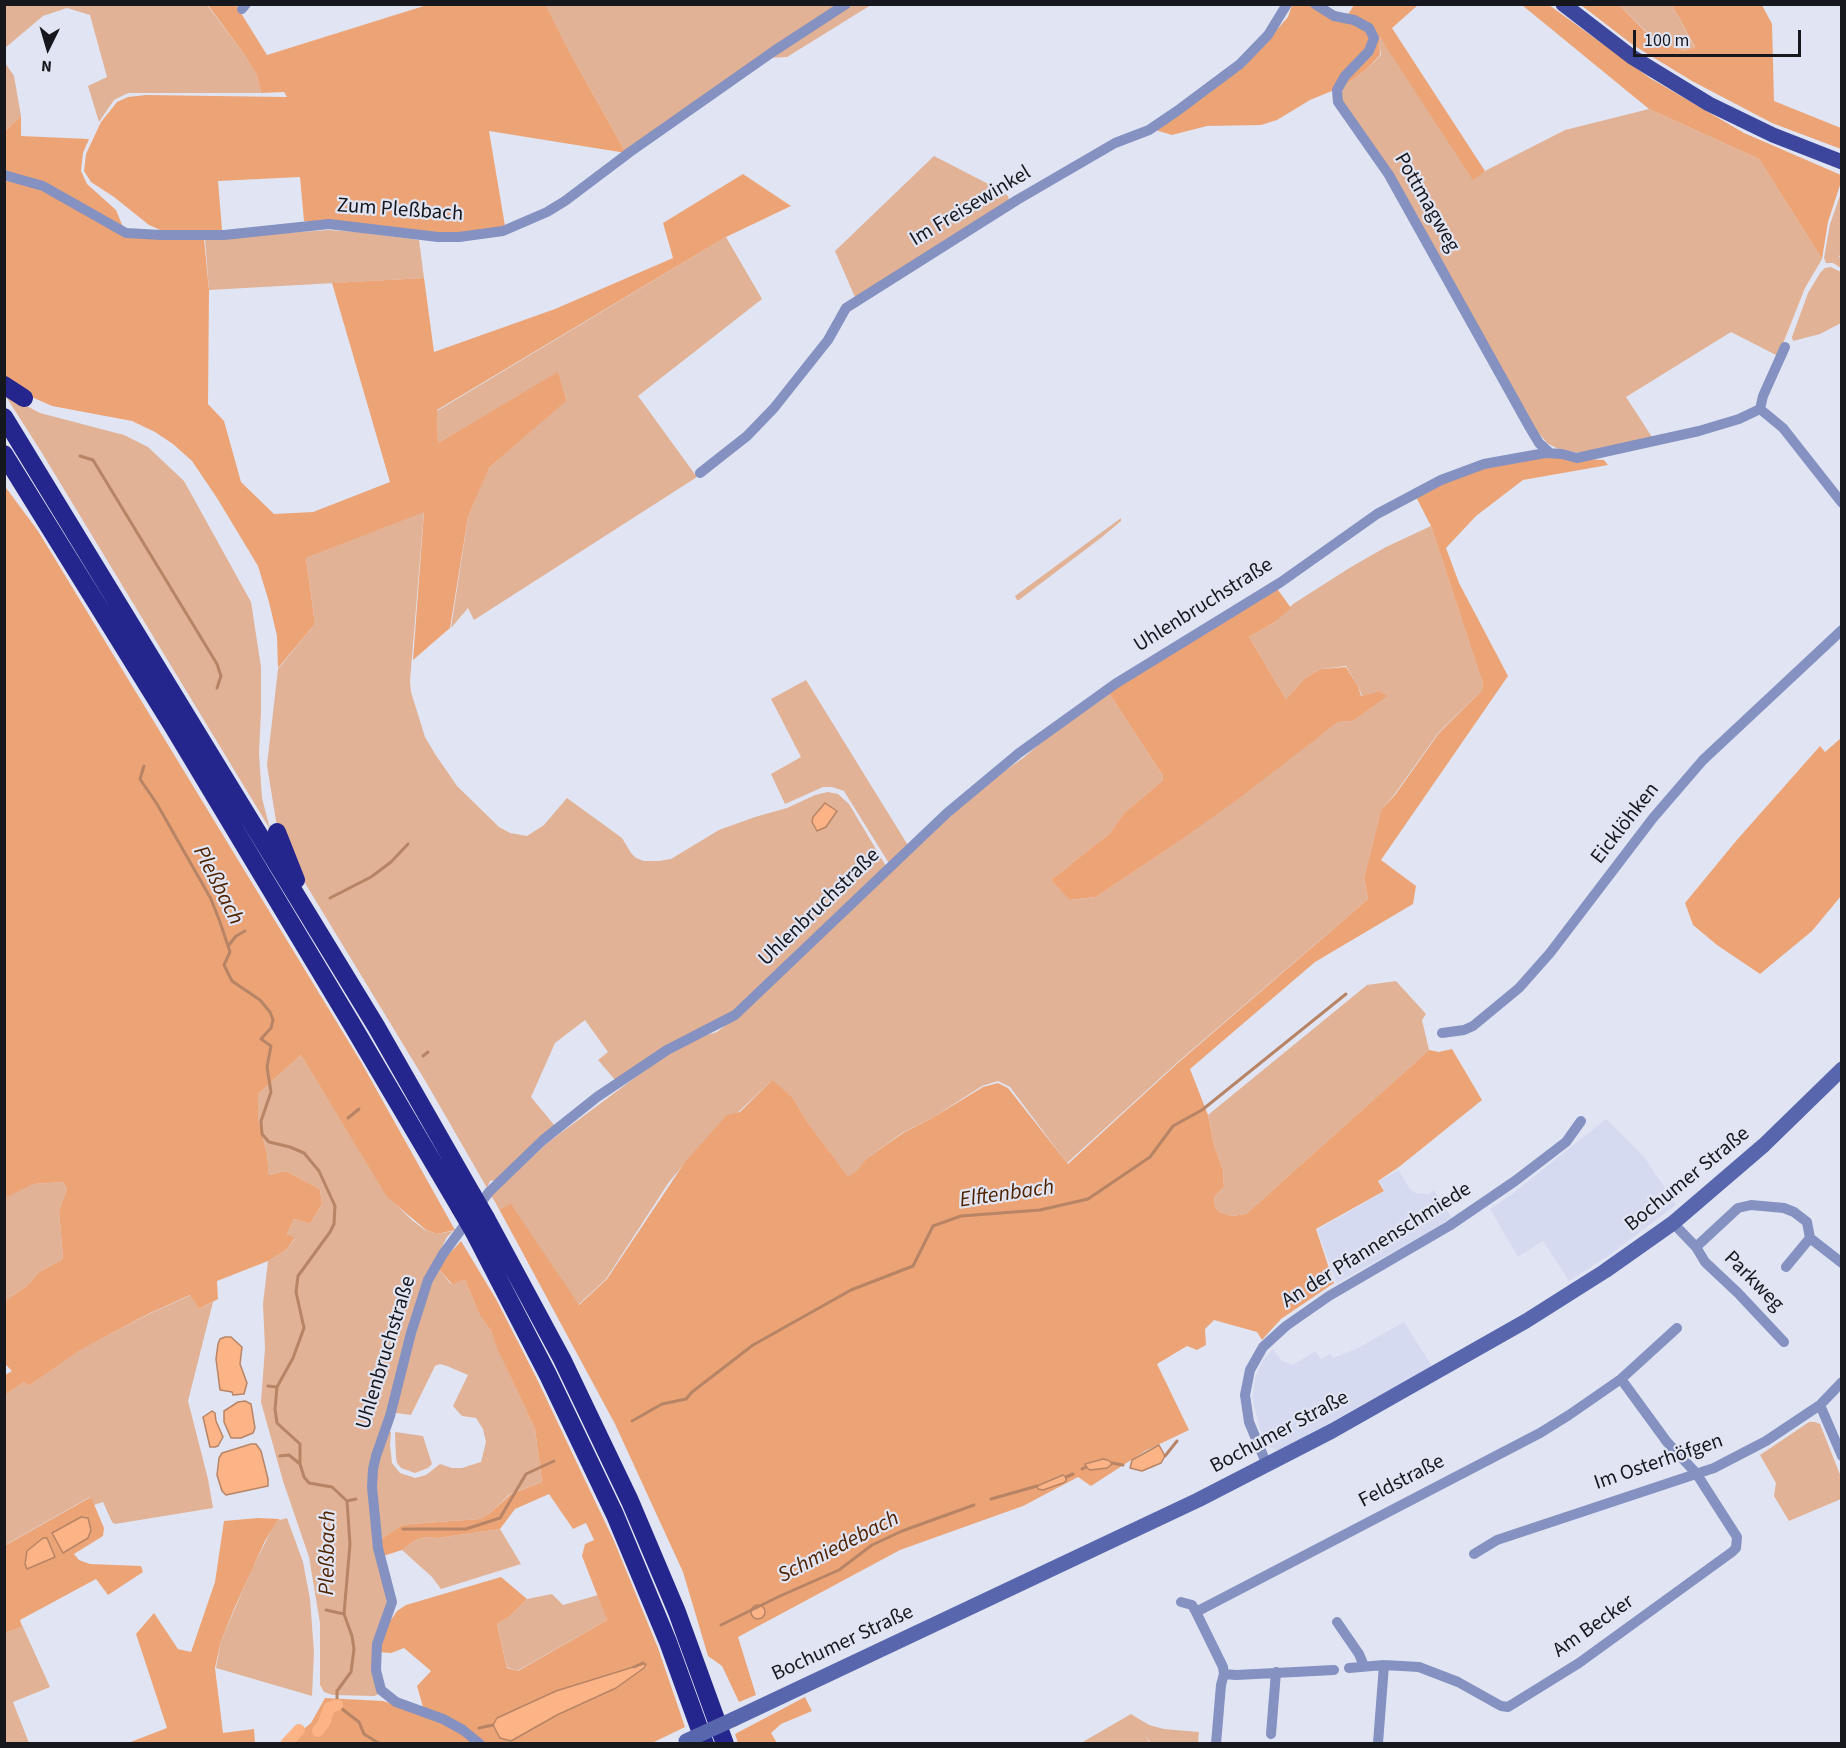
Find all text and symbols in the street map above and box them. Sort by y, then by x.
north arrow [18,18,78,78]
scale bar [1636,18,1804,56]
text: 100 m [1644,28,1689,53]
text: N [40,55,53,77]
street label: Pottmagweg [1387,149,1465,257]
street label: Im Freisewinkel [906,161,1036,253]
street label: Zum Pleßbach [336,194,464,228]
street label: Uhlenbruchstraße [1130,553,1278,659]
street label: Eicklöhken [1586,778,1666,870]
water label: Pleßbach [186,842,248,930]
street label: Uhlenbruchstraße [754,844,886,972]
street label: Bochumer Straße [1621,1122,1755,1238]
water label: Elftenbach [958,1175,1056,1215]
street label: An der Pfannenschmiede [1278,1177,1476,1315]
street label: Parkweg [1718,1247,1788,1317]
street label: Uhlenbruchstraße [352,1273,422,1433]
street label: Bochumer Straße [1206,1386,1354,1480]
street label: Im Osterhöfgen [1591,1429,1727,1497]
street label: Feldstraße [1355,1450,1449,1514]
water label: Schmiedebach [774,1506,904,1590]
water label: Pleßbach [315,1510,343,1596]
street label: Am Becker [1549,1590,1639,1664]
street label: Bochumer Straße [768,1600,918,1688]

